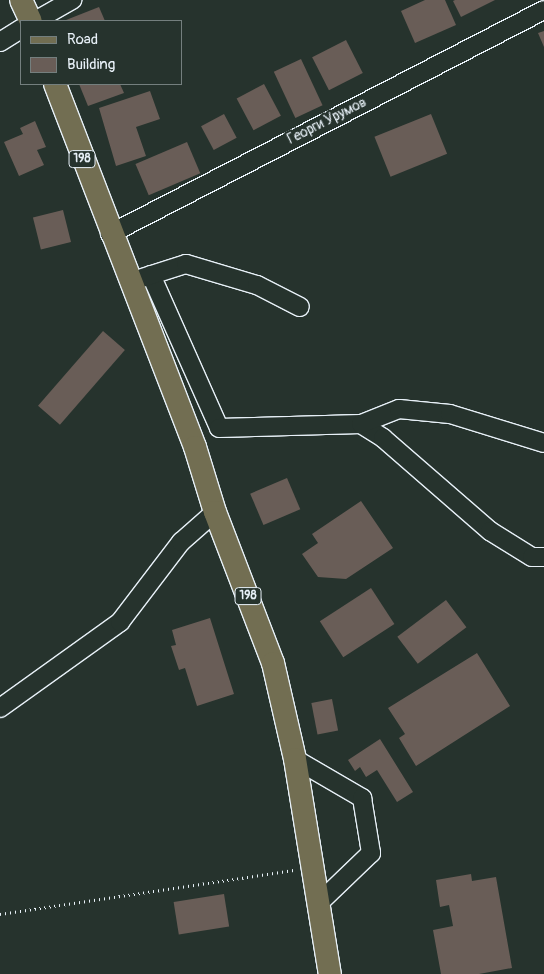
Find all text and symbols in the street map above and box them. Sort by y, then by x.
legend [20,20,182,85]
text: Road [67,30,98,49]
text: Building [67,55,115,74]
street label: Георги Урумов [285,94,369,148]
road number: 198 [68,150,96,168]
road number: 198 [234,586,262,606]

